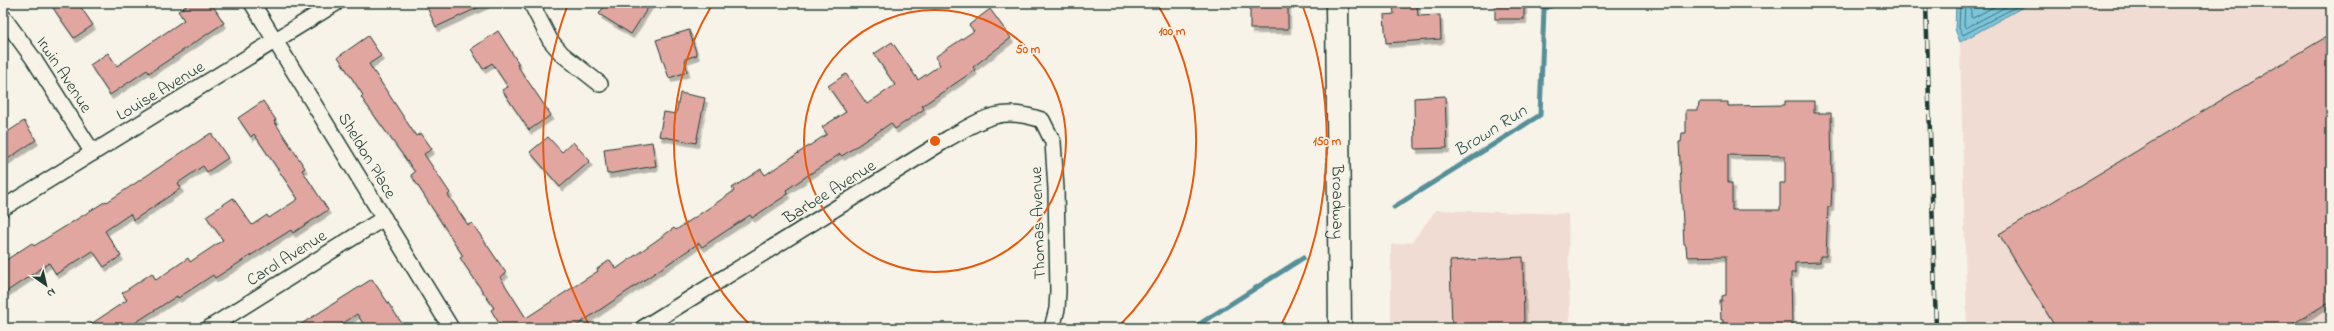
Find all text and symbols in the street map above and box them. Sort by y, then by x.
text: 100 m [1159,23,1186,41]
street label: Irwin Avenue [30,32,98,118]
text: 50 m [1016,41,1041,59]
street label: Louise Avenue [112,55,210,128]
water label: Brown Run [1450,99,1533,164]
street label: Sheldon Place [331,108,402,204]
text: 150 m [1313,133,1342,151]
centre of rings [928,134,942,148]
street label: Barbee Avenue [778,154,881,231]
street label: Broadway [1324,164,1350,239]
street label: Thomas Avenue [1024,166,1053,280]
street label: Carol Avenue [242,224,332,293]
north arrow [26,265,66,305]
text: N [43,284,59,301]

